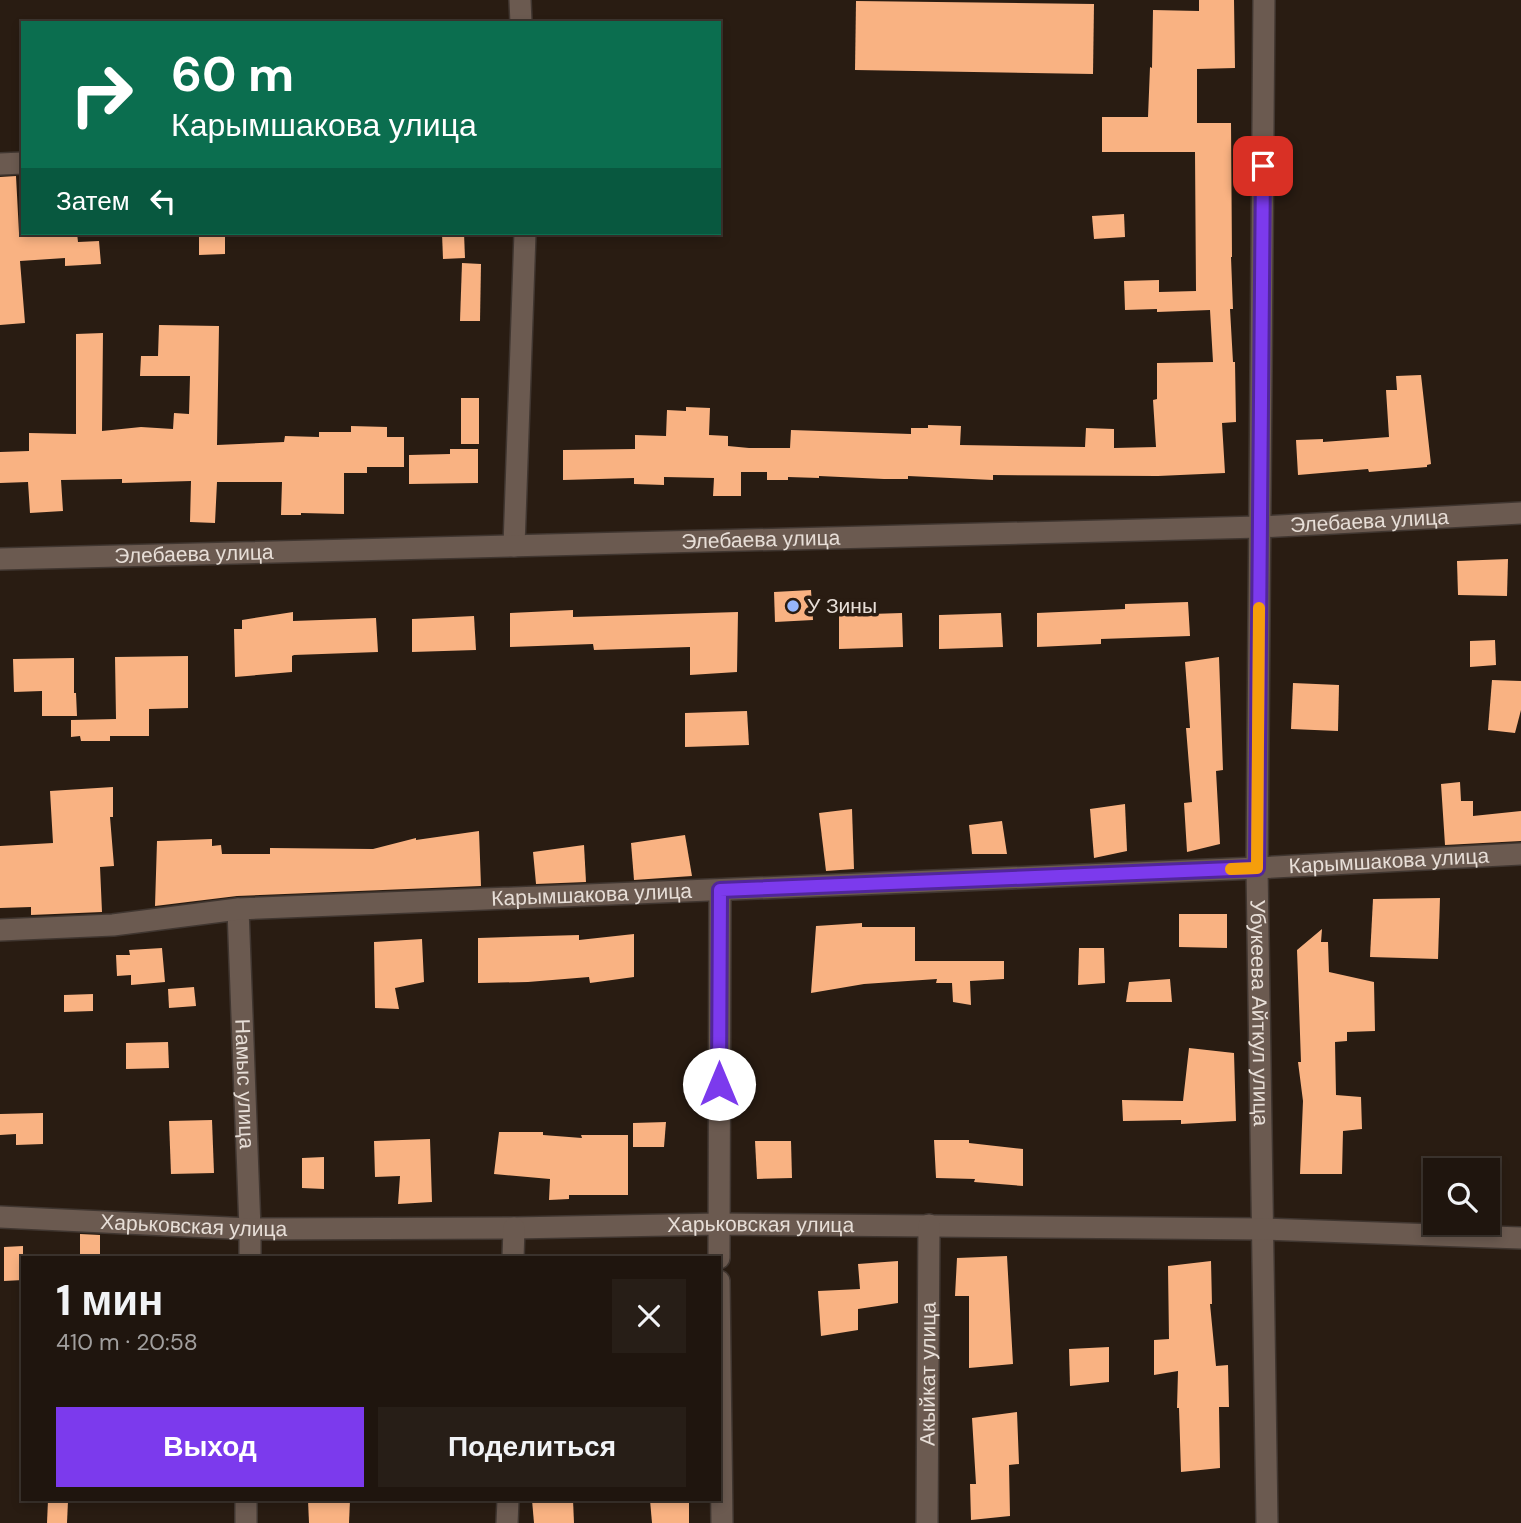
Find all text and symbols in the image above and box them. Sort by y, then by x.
text: 60 m [171,42,294,106]
icon: right [56,49,147,140]
text: Карымшакова улица [171,104,477,146]
pin [1233,136,1293,196]
icon: arrive [1244,147,1282,185]
icon: left [144,182,182,220]
text: Затем [56,184,130,218]
street label: Элебаева улица [1289,503,1450,539]
street label: Элебаева улица [681,524,841,556]
street label: Элебаева улица [114,538,274,570]
place label: У Зины [807,592,877,620]
marker: У Зины [785,598,801,614]
street label: Карымшакова улица [1288,842,1490,880]
street label: Карымшакова улица [491,877,693,913]
street label: Убукеева Айткул улица [1243,900,1275,1127]
street label: Намыс улица [228,1018,261,1150]
position arrow [682,1047,756,1121]
map controls [1423,1158,1500,1235]
button: search [1423,1158,1500,1235]
street label: Харьковская улица [100,1208,288,1243]
street label: Харьковская улица [667,1210,855,1239]
text: 1 мин [56,1273,163,1328]
button: close [612,1279,686,1353]
street label: Акыйкат улица [914,1302,942,1446]
text: 410 m · 20:58 [56,1327,198,1357]
button: Выход [56,1407,364,1487]
button: Поделиться [378,1407,686,1487]

